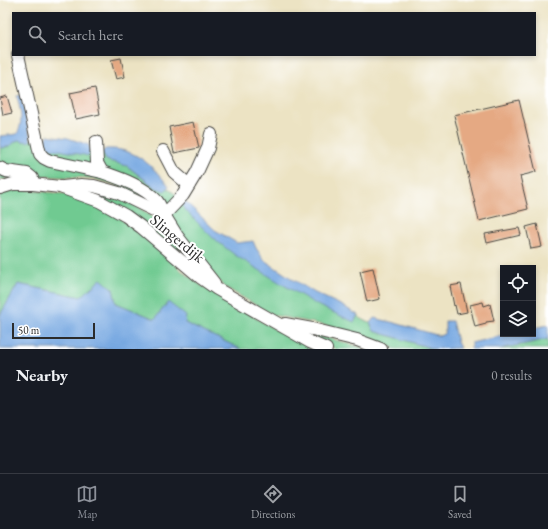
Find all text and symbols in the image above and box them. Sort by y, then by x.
search box [12,12,536,56]
icon: search [26,23,48,45]
text: Search here [58,25,123,44]
street label: Slingerdijk [146,209,210,268]
map controls [500,265,536,337]
button: locate [500,265,536,301]
button: layers [500,301,536,337]
scale bar [12,321,95,340]
text: 50 m [18,323,39,337]
text: Nearby [16,364,68,386]
text: 0 results [491,367,532,384]
tab: Map [76,483,98,521]
tab: Directions [251,483,295,521]
tab: Saved [448,483,472,521]

